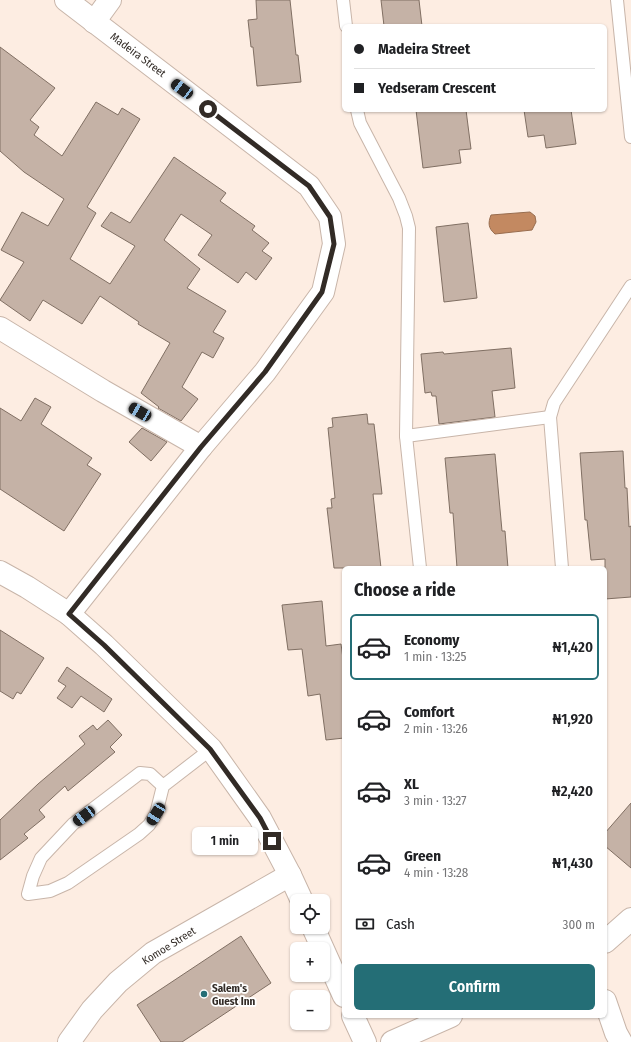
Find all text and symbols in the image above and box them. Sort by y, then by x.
street label: Madeira Street [108,30,169,80]
text: Madeira Street [378,40,470,58]
car [169,77,195,101]
text: Yedseram Crescent [378,79,496,97]
route start [199,100,217,118]
car [127,401,153,423]
text: Choose a ride [354,579,456,601]
icon: car [356,629,392,665]
text: Economy [404,631,459,649]
text: ₦1,420 [552,638,593,656]
text: 1 min · 13:25 [404,649,467,664]
icon: car [356,701,392,737]
text: Comfort [404,703,455,721]
text: ₦1,920 [553,710,593,728]
text: 2 min · 13:26 [404,721,468,736]
icon: car [356,773,392,809]
text: XL [404,775,419,793]
text: ₦2,420 [552,782,593,800]
text: 3 min · 13:27 [404,793,467,808]
car [145,801,167,827]
car [71,804,97,828]
callout: 1 min [192,827,258,855]
route end [263,832,281,850]
text: 1 min [211,833,239,848]
icon: car [356,845,392,881]
text: Green [404,847,441,865]
text: ₦1,430 [552,854,593,872]
text: 4 min · 13:28 [404,865,468,880]
map controls [290,894,330,1030]
button: locate [290,894,330,934]
icon: cash [354,913,376,935]
text: Cash [386,915,415,933]
text: 300 m [563,917,595,932]
street label: Komoe Street [140,924,199,968]
button: + [290,942,330,982]
button: Confirm [354,964,595,1010]
place label: Salem's Guest Inn [212,982,255,1008]
marker: Salem's Guest Inn [199,989,209,999]
button: − [290,990,330,1030]

